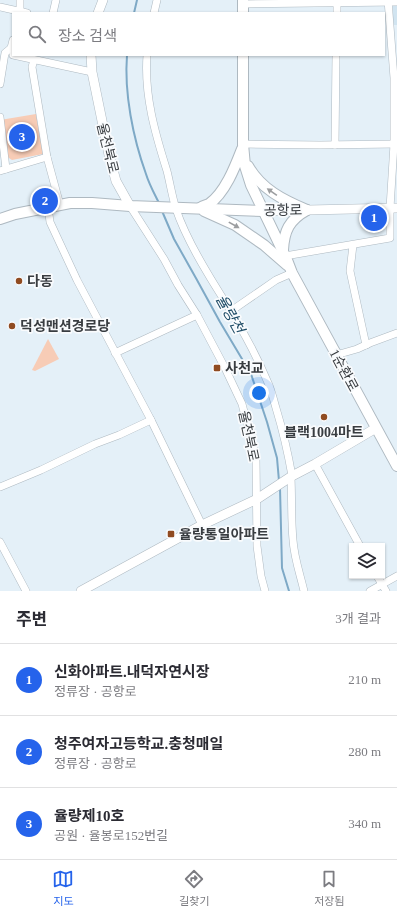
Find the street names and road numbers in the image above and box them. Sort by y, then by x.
street label: 율천북로 [94,121,122,175]
street label: 공항로 [264,203,303,218]
street label: 1순환로 [326,346,362,394]
street label: 율천북로 [236,409,262,463]

